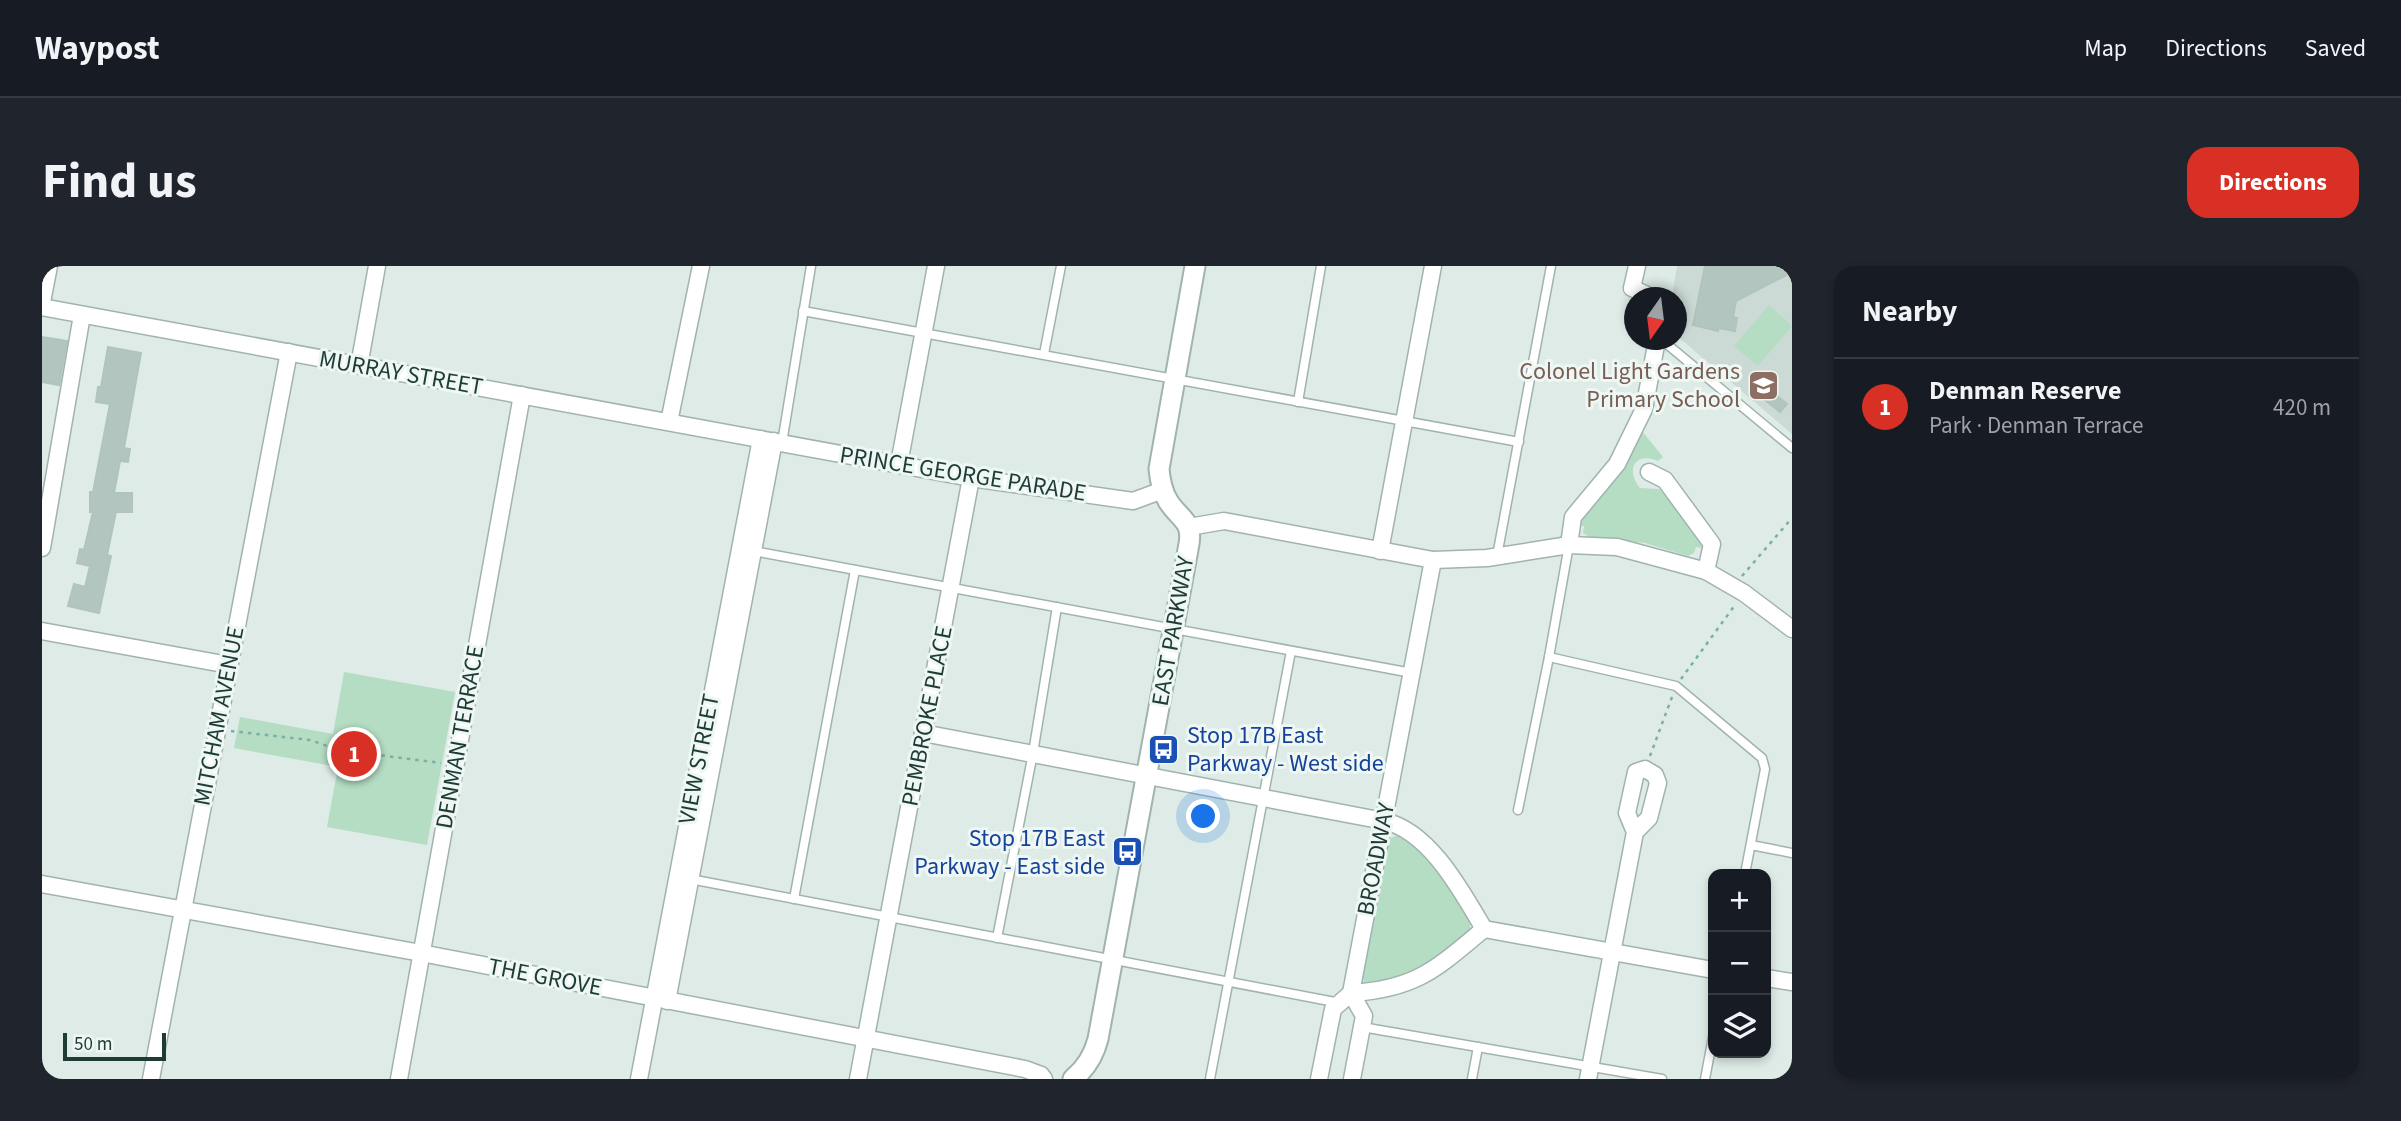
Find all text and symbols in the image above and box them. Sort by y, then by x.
text: Waypost [35,25,160,72]
text: Map [2084,31,2127,66]
text: Directions [2165,31,2267,66]
text: Saved [2305,31,2366,66]
text: Find us [42,147,197,217]
button: Directions [2187,147,2359,218]
north arrow [1624,287,1687,350]
text: Nearby [1862,290,1957,333]
street label: MURRAY STREET [316,341,486,405]
place label: Colonel Light Gardens Primary School [1519,354,1740,417]
school or university icon: Colonel Light Gardens Primary School [1746,368,1780,402]
text: Denman Reserve [1929,372,2121,409]
text: 1 [1879,391,1891,424]
text: 420 m [2273,391,2331,424]
text: Park · Denman Terrace [1929,409,2144,442]
street label: PRINCE GEORGE PARADE [837,437,1089,511]
street label: EAST PARKWAY [1143,553,1203,709]
street label: MITCHAM AVENUE [184,623,254,809]
street label: PEMBROKE PLACE [892,623,962,809]
street label: DENMAN TERRACE [427,643,493,831]
street label: VIEW STREET [669,691,729,827]
place label: Stop 17B East Parkway - West side [1187,718,1384,781]
pin: 1 [331,728,377,780]
bus stop icon: Stop 17B East Parkway - West side [1147,732,1181,766]
your location [1186,799,1220,833]
street label: BROADWAY [1348,799,1404,918]
place label: Stop 17B East Parkway - East side [914,821,1105,884]
bus stop icon: Stop 17B East Parkway - East side [1111,835,1145,869]
map controls [1708,869,1771,1058]
button: + [1708,869,1771,932]
button: − [1708,932,1771,995]
street label: THE GROVE [485,949,605,1005]
button: layers [1708,995,1771,1058]
scale bar [63,1030,166,1062]
text: 50 m [74,1031,112,1058]

